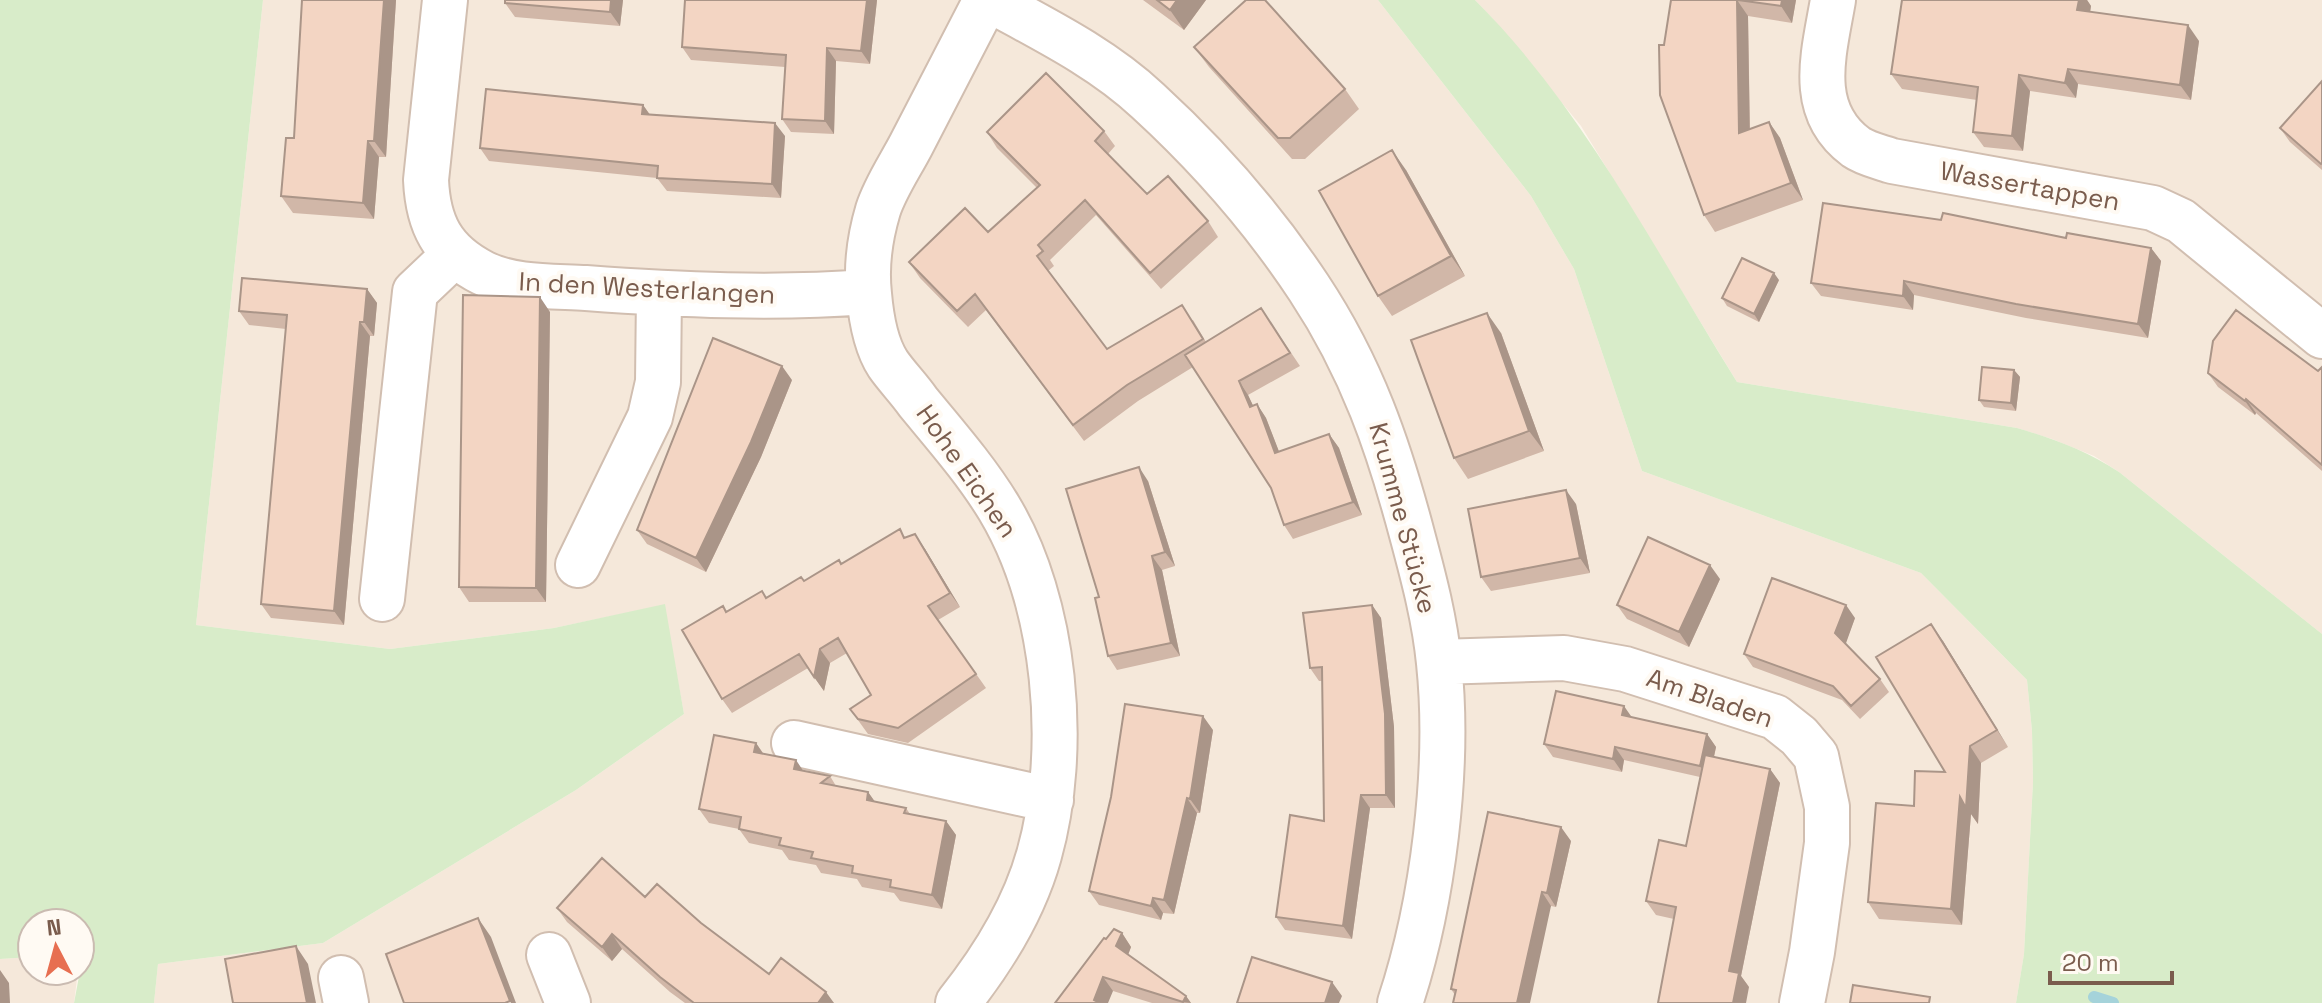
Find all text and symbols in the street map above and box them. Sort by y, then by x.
street label: Wassertappen [1938,153,2122,219]
street label: In den Westerlangen [518,264,776,312]
street label: Hohe Eichen [909,398,1025,544]
street label: Krumme Stücke [1361,419,1445,617]
street label: Am Bladen [1642,660,1778,736]
north arrow [16,907,96,987]
text: N [45,912,63,942]
scale bar [2050,935,2172,985]
text: 20 m [2062,947,2119,978]

